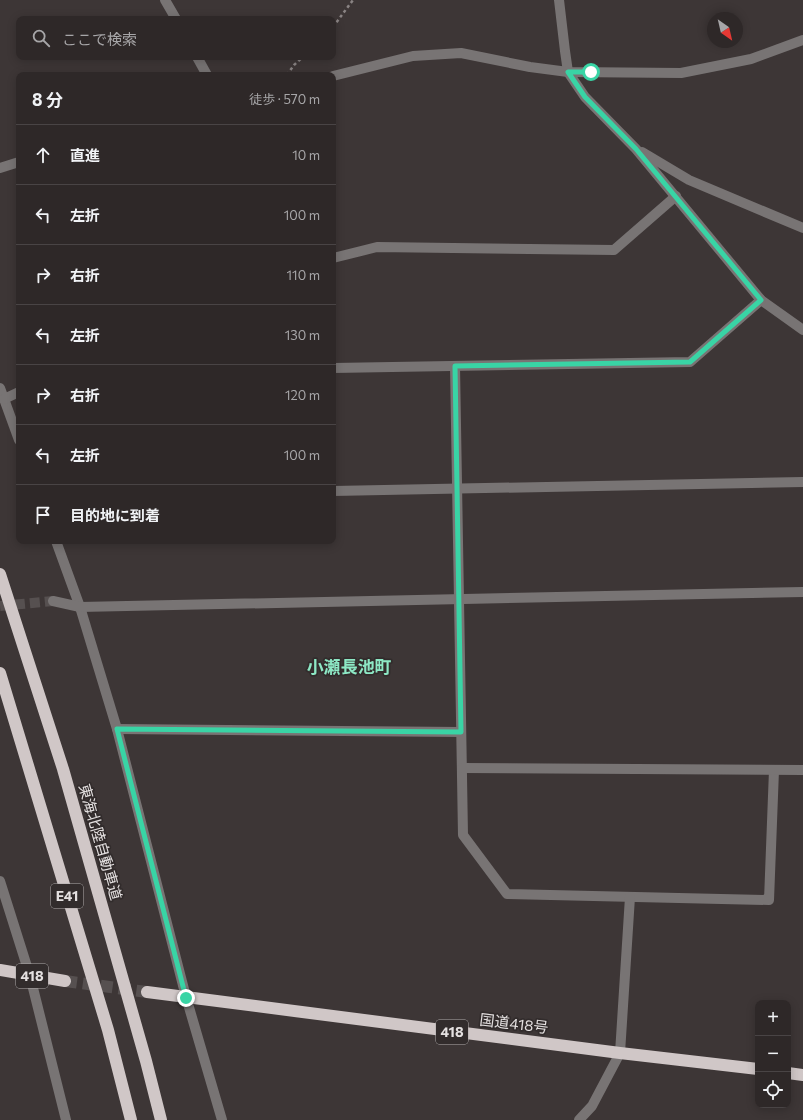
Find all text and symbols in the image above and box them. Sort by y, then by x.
north arrow [707,12,743,48]
search box [16,16,336,60]
icon: search [30,27,52,49]
text: ここで検索 [62,30,137,48]
route start [582,63,600,81]
text: 8 分 [32,89,63,110]
text: 徒歩 · 570 m [249,91,320,107]
icon: ahead [32,144,54,166]
text: 直進 [70,146,100,164]
text: 10 m [292,147,320,163]
icon: left [32,204,54,226]
text: 左折 [70,206,100,224]
text: 100 m [284,207,320,223]
icon: right [32,264,54,286]
text: 右折 [70,266,100,284]
text: 110 m [287,267,320,283]
icon: left [32,324,54,346]
text: 左折 [70,326,100,344]
text: 130 m [285,327,320,343]
icon: right [32,384,54,406]
text: 右折 [70,386,100,404]
text: 120 m [285,387,320,403]
icon: left [32,444,54,466]
text: 左折 [70,446,100,464]
text: 100 m [284,447,320,463]
icon: arrive [32,504,54,526]
text: 目的地に到着 [70,506,160,524]
district label: 小瀬長池町 [307,656,392,677]
street label: 東海北陸自動車道 [76,782,126,902]
road number: E41 [51,884,83,908]
road number: 418 [16,964,48,988]
route end [177,989,195,1007]
map controls [755,1000,791,1108]
button: + [755,1000,791,1036]
street label: 国道418号 [479,1010,550,1036]
road number: 418 [436,1020,468,1044]
button: − [755,1036,791,1072]
button: locate [755,1072,791,1108]

